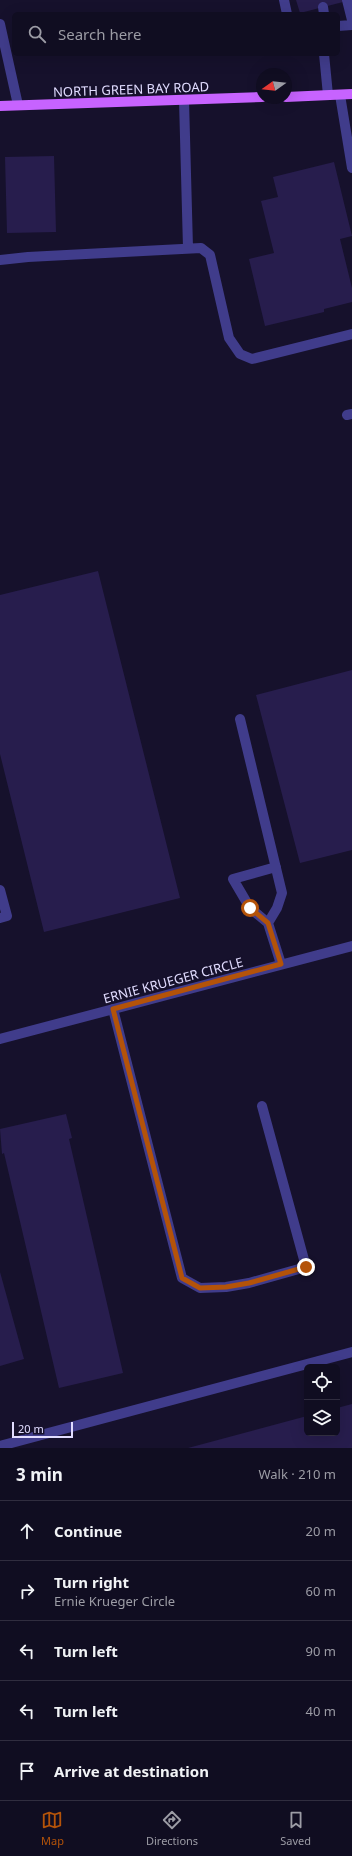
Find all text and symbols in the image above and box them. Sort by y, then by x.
search box [12,12,340,56]
icon: search [26,23,48,45]
text: Search here [58,24,141,44]
north arrow [256,68,292,104]
street label: NORTH GREEN BAY ROAD [53,77,209,101]
route start [241,899,259,917]
street label: ERNIE KRUEGER CIRCLE [101,953,245,1007]
route end [297,1258,315,1276]
map controls [304,1364,340,1436]
button: locate [304,1364,340,1400]
button: layers [304,1400,340,1436]
scale bar [12,1420,73,1439]
text: 20 m [18,1421,44,1436]
text: 3 min [16,1463,63,1486]
text: Walk · 210 m [258,1465,336,1483]
icon: ahead [16,1520,38,1542]
text: Continue [54,1521,122,1541]
text: 20 m [306,1522,336,1540]
text: Turn right [54,1572,129,1592]
icon: right [16,1580,38,1602]
text: 60 m [306,1582,336,1600]
text: Ernie Krueger Circle [54,1592,175,1610]
icon: left [16,1640,38,1662]
text: Turn left [54,1641,118,1661]
text: 90 m [306,1642,336,1660]
icon: left [16,1700,38,1722]
text: Turn left [54,1701,118,1721]
text: 40 m [306,1702,336,1720]
icon: arrive [16,1760,38,1782]
text: Arrive at destination [54,1761,209,1781]
tab: Map [41,1809,64,1848]
tab: Directions [146,1809,198,1848]
tab: Saved [280,1809,311,1848]

